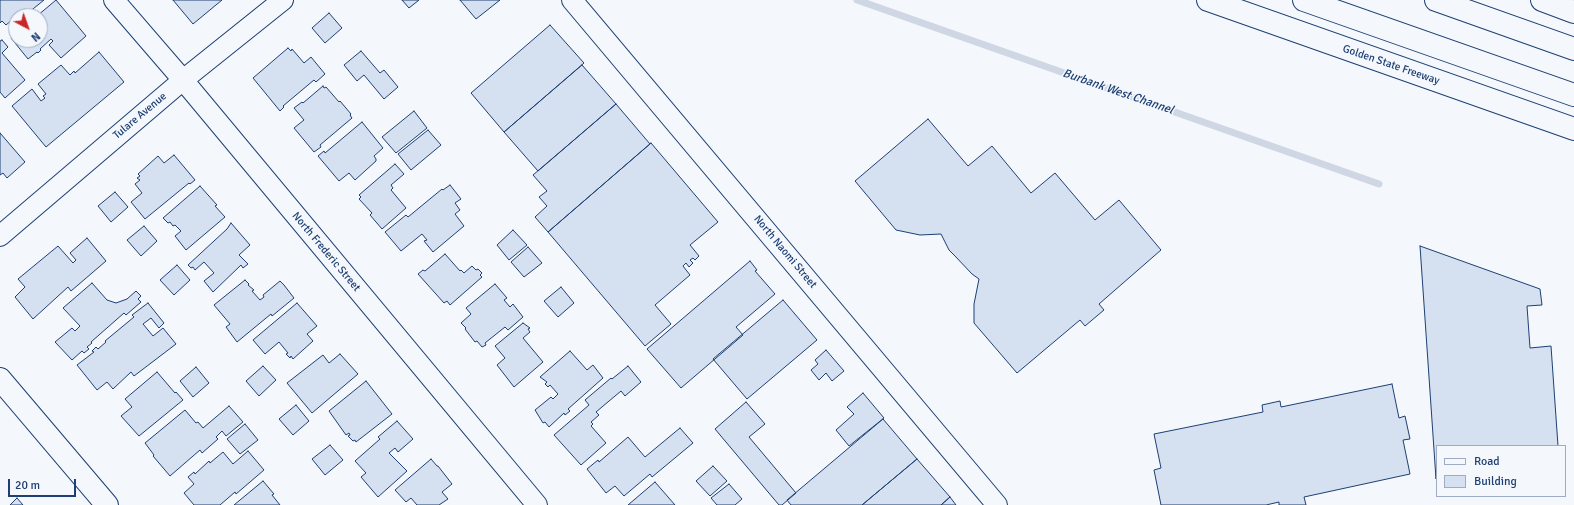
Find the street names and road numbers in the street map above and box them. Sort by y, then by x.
street label: Golden State Freeway [1341,42,1441,88]
street label: Tulare Avenue [111,90,169,142]
street label: North Frederic Street [289,210,363,294]
street label: North Naomi Street [751,213,819,291]

